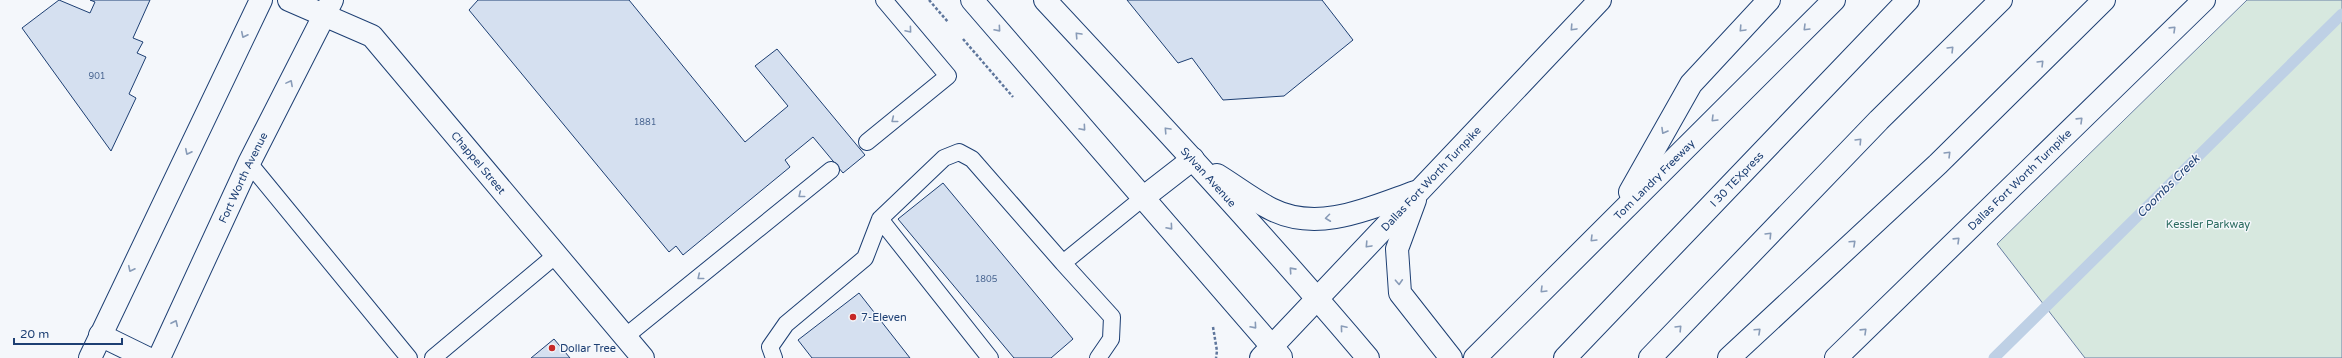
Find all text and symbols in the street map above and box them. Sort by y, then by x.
one-way arrow [1570,23,1578,31]
one-way arrow [1803,23,1811,30]
one-way arrow [1740,24,1747,31]
one-way arrow [905,25,912,33]
one-way arrow [993,25,1000,32]
one-way arrow [2168,27,2176,34]
one-way arrow [241,31,249,38]
one-way arrow [1075,32,1083,40]
one-way arrow [1946,46,1954,54]
one-way arrow [2036,60,2044,68]
house number: 901 [89,71,105,82]
one-way arrow [285,80,293,87]
one-way arrow [1711,114,1719,122]
one-way arrow [891,116,898,123]
house number: 1881 [634,117,656,128]
one-way arrow [2075,117,2083,125]
one-way arrow [1079,123,1086,130]
street label: Dallas Fort Worth Turnpike [1379,124,1484,234]
one-way arrow [1662,127,1669,135]
street label: Dallas Fort Worth Turnpike [1965,127,2074,233]
one-way arrow [1164,128,1171,135]
street label: Chappel Street [448,129,508,197]
street label: Fort Worth Avenue [216,130,271,225]
street label: Tom Landry Freeway [1612,137,1698,223]
one-way arrow [1854,138,1862,146]
street label: Sylvan Avenue [1178,145,1239,210]
one-way arrow [185,148,192,156]
street label: I 30 TEXpress [1707,149,1766,210]
one-way arrow [1943,151,1951,159]
water label: Coombs Creek [2134,151,2203,220]
one-way arrow [798,190,806,197]
one-way arrow [1324,213,1331,222]
park label: Kessler Parkway [2166,218,2250,231]
one-way arrow [1165,222,1172,230]
one-way arrow [1764,232,1772,240]
one-way arrow [1591,234,1598,242]
one-way arrow [1952,237,1960,245]
one-way arrow [1365,240,1373,248]
one-way arrow [1848,240,1856,248]
one-way arrow [128,265,136,273]
one-way arrow [1290,267,1297,275]
one-way arrow [698,272,705,279]
house number: 1805 [975,274,998,285]
one-way arrow [1395,279,1404,285]
one-way arrow [1540,285,1548,293]
place label: 7-Eleven [861,311,907,324]
marker: 7-Eleven [848,312,858,322]
one-way arrow [170,319,178,327]
scale bar [14,320,122,346]
one-way arrow [1250,321,1257,328]
one-way arrow [1674,325,1682,333]
one-way arrow [1340,326,1347,333]
text: 20 m [20,327,49,341]
one-way arrow [1859,328,1867,336]
one-way arrow [1753,329,1761,336]
place label: Dollar Tree [560,342,616,355]
marker: Dollar Tree [547,343,557,353]

